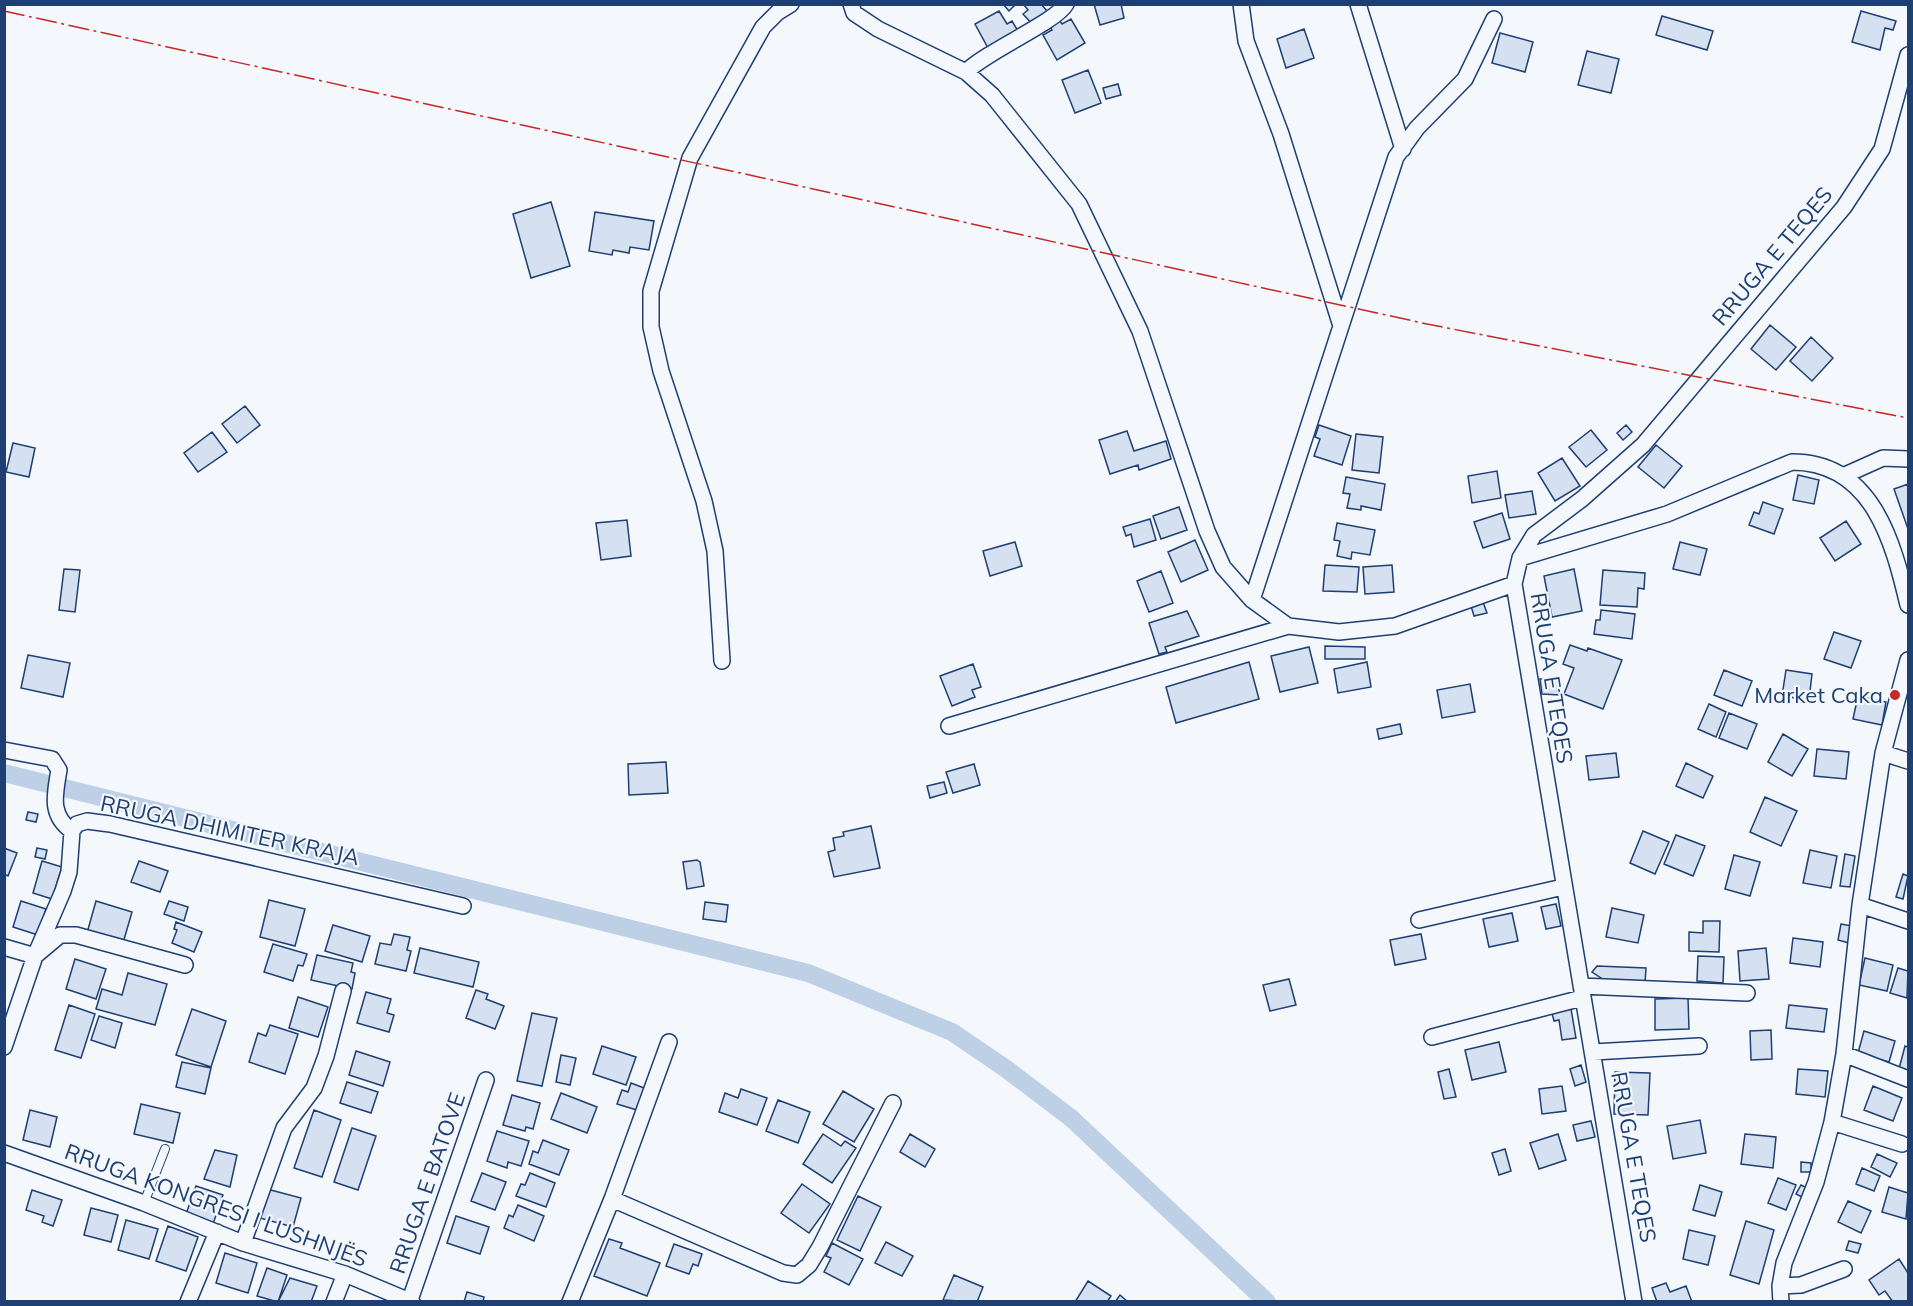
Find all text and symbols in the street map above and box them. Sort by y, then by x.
street label: RRUGA E TEQES [1706,181,1838,331]
street label: RRUGA E TEQES [1525,590,1579,766]
place label: Market Caka [1754,681,1883,709]
marker: Market Caka [1888,688,1902,702]
street label: RRUGA DHIMITER KRAJA [98,789,362,871]
street label: RRUGA E TEQES [1605,1070,1663,1244]
street label: RRUGA E BATOVE [383,1089,471,1277]
street label: RRUGA KONGRESI I LUSHNJËS [61,1137,371,1273]

